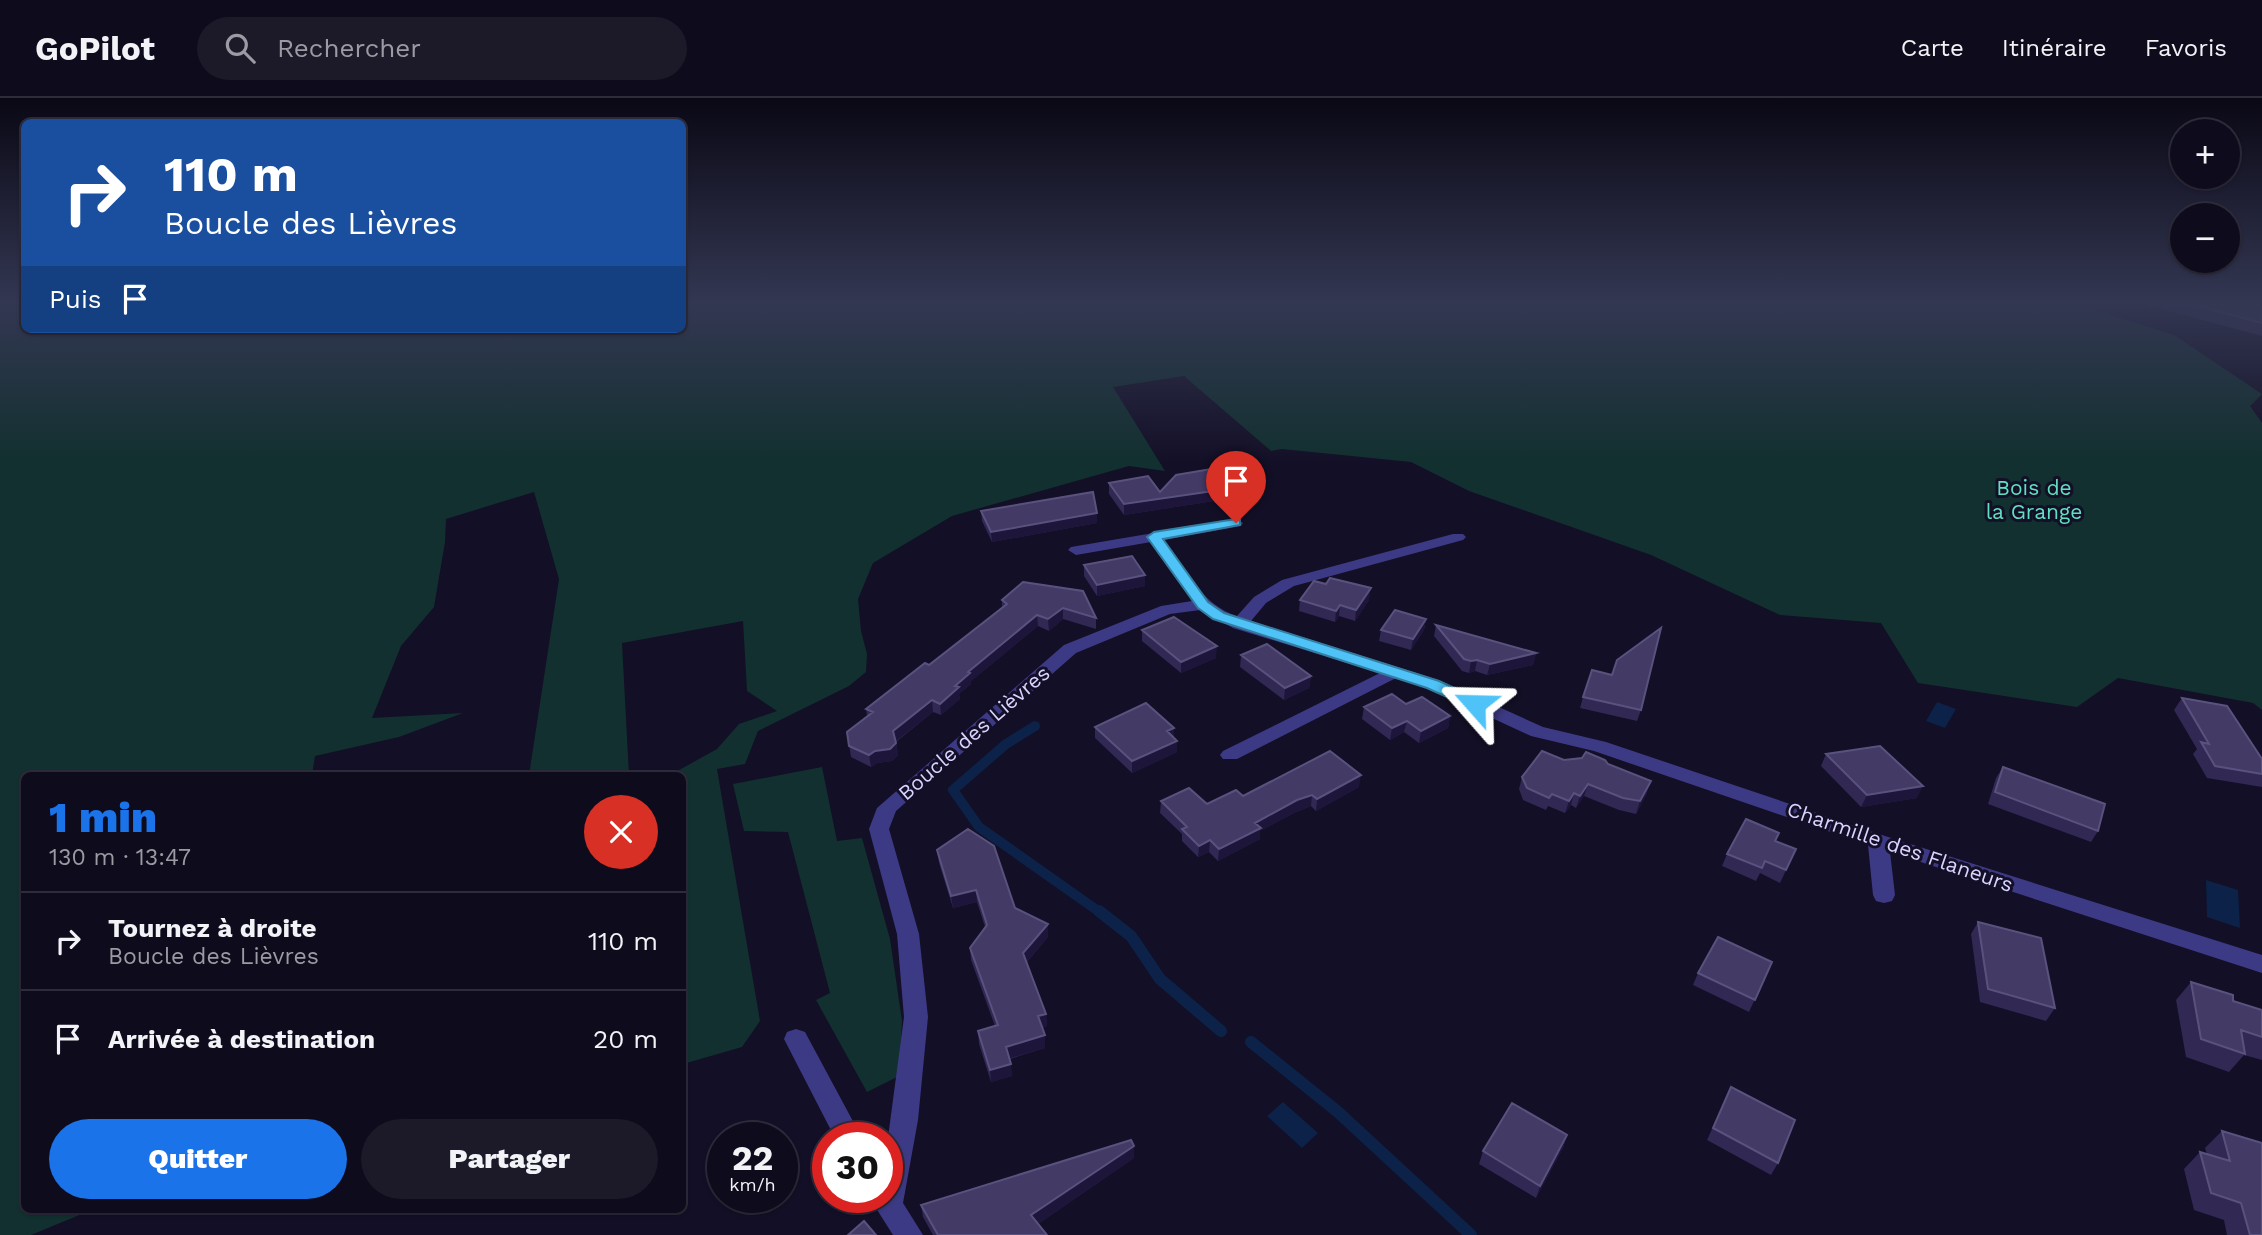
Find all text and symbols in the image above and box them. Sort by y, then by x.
search box [197,17,687,80]
text: GoPilot [35,29,155,68]
icon: search [221,29,259,67]
text: Rechercher [277,33,421,63]
text: Carte [1901,34,1964,62]
text: Itinéraire [2002,34,2107,62]
text: Favoris [2145,34,2227,62]
map controls [2170,119,2240,273]
button: + [2170,119,2240,189]
text: 110 m [164,145,298,203]
icon: right [49,147,140,238]
button: − [2170,203,2240,273]
text: Boucle des Lièvres [164,204,457,242]
icon: arrive [116,280,154,318]
text: Puis [49,284,102,314]
pin [1206,451,1266,523]
icon: arrive [1217,462,1255,500]
park label: Bois de la Grange [1986,475,2082,524]
street label: Boucle des Lièvres [893,660,1055,805]
position arrow [1438,667,1512,741]
text: 1 min [49,793,157,842]
button: close [584,795,658,869]
street label: Charmille des Flaneurs [1784,796,2017,897]
text: 130 m · 13:47 [49,844,191,871]
text: Tournez à droite [108,913,317,943]
icon: right [49,922,87,960]
text: 110 m [588,926,658,956]
text: Boucle des Lièvres [108,943,319,970]
icon: arrive [49,1020,87,1058]
text: Arrivée à destination [108,1024,375,1054]
text: 20 m [593,1024,658,1054]
button: Quitter [49,1119,347,1199]
button: Partager [361,1119,658,1199]
speed limit sign: 30 [812,1122,903,1213]
text: 22 [732,1137,773,1179]
text: km/h [729,1174,776,1195]

